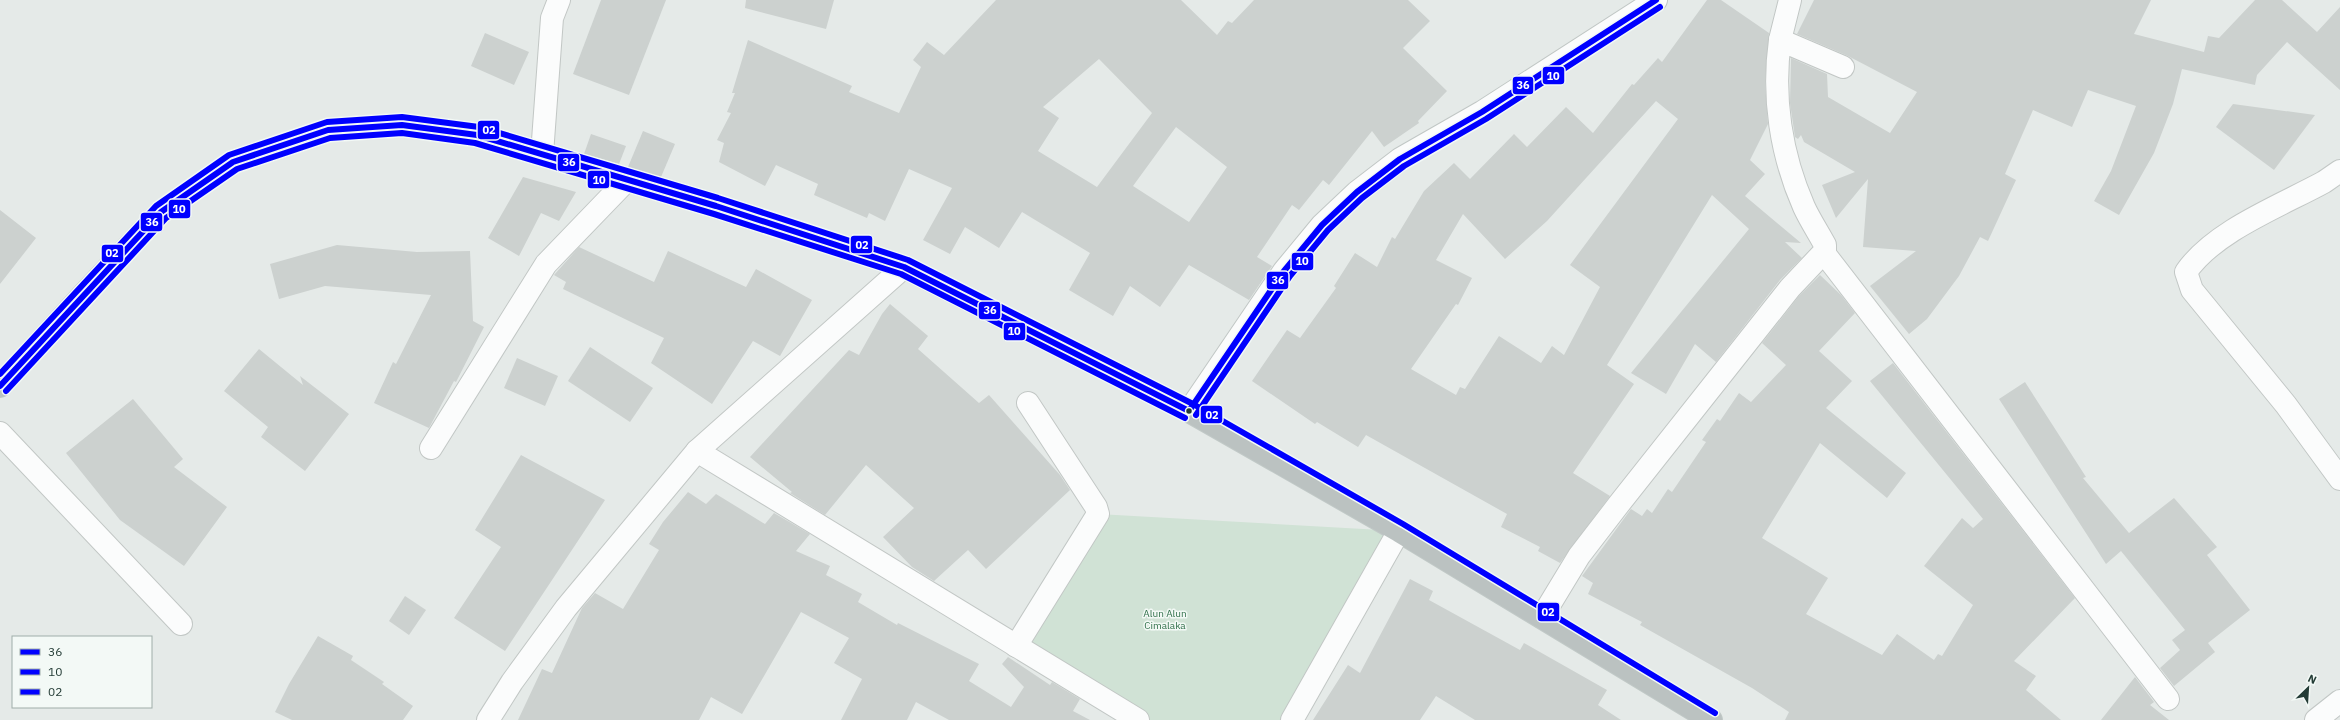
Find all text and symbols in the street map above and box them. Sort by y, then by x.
line badge: 10 [1542,66,1565,85]
text: 10 [1546,69,1560,83]
line badge: 36 [1512,76,1534,95]
text: 36 [1516,78,1530,92]
line badge: 02 [477,120,500,140]
text: 02 [482,123,496,137]
line badge: 36 [557,153,580,172]
text: 36 [562,155,576,169]
line badge: 10 [587,170,610,189]
text: 10 [592,173,606,187]
line badge: 10 [168,199,191,219]
text: 10 [172,202,186,216]
line badge: 36 [140,212,163,232]
text: 36 [145,215,159,229]
line badge: 02 [850,235,873,254]
text: 02 [855,238,869,252]
line badge: 02 [101,244,124,263]
text: 02 [105,246,119,260]
line badge: 10 [1291,252,1314,271]
text: 10 [1295,254,1309,268]
line badge: 36 [1266,271,1289,290]
text: 36 [1271,273,1285,287]
line badge: 36 [978,301,1001,320]
text: 36 [983,303,997,317]
line badge: 10 [1003,322,1026,341]
text: 10 [1007,324,1021,338]
line badge: 02 [1200,405,1223,424]
unlabelled marker [1184,406,1194,416]
text: 02 [1205,408,1219,422]
line badge: 02 [1537,602,1560,622]
text: 02 [1541,605,1555,619]
park label: Alun Alun Cimalaka [1143,607,1187,632]
legend [12,636,152,708]
text: 36 [48,644,62,659]
text: 10 [48,664,62,679]
north arrow [2288,668,2328,708]
text: N [2306,671,2319,687]
text: 02 [48,684,62,699]

